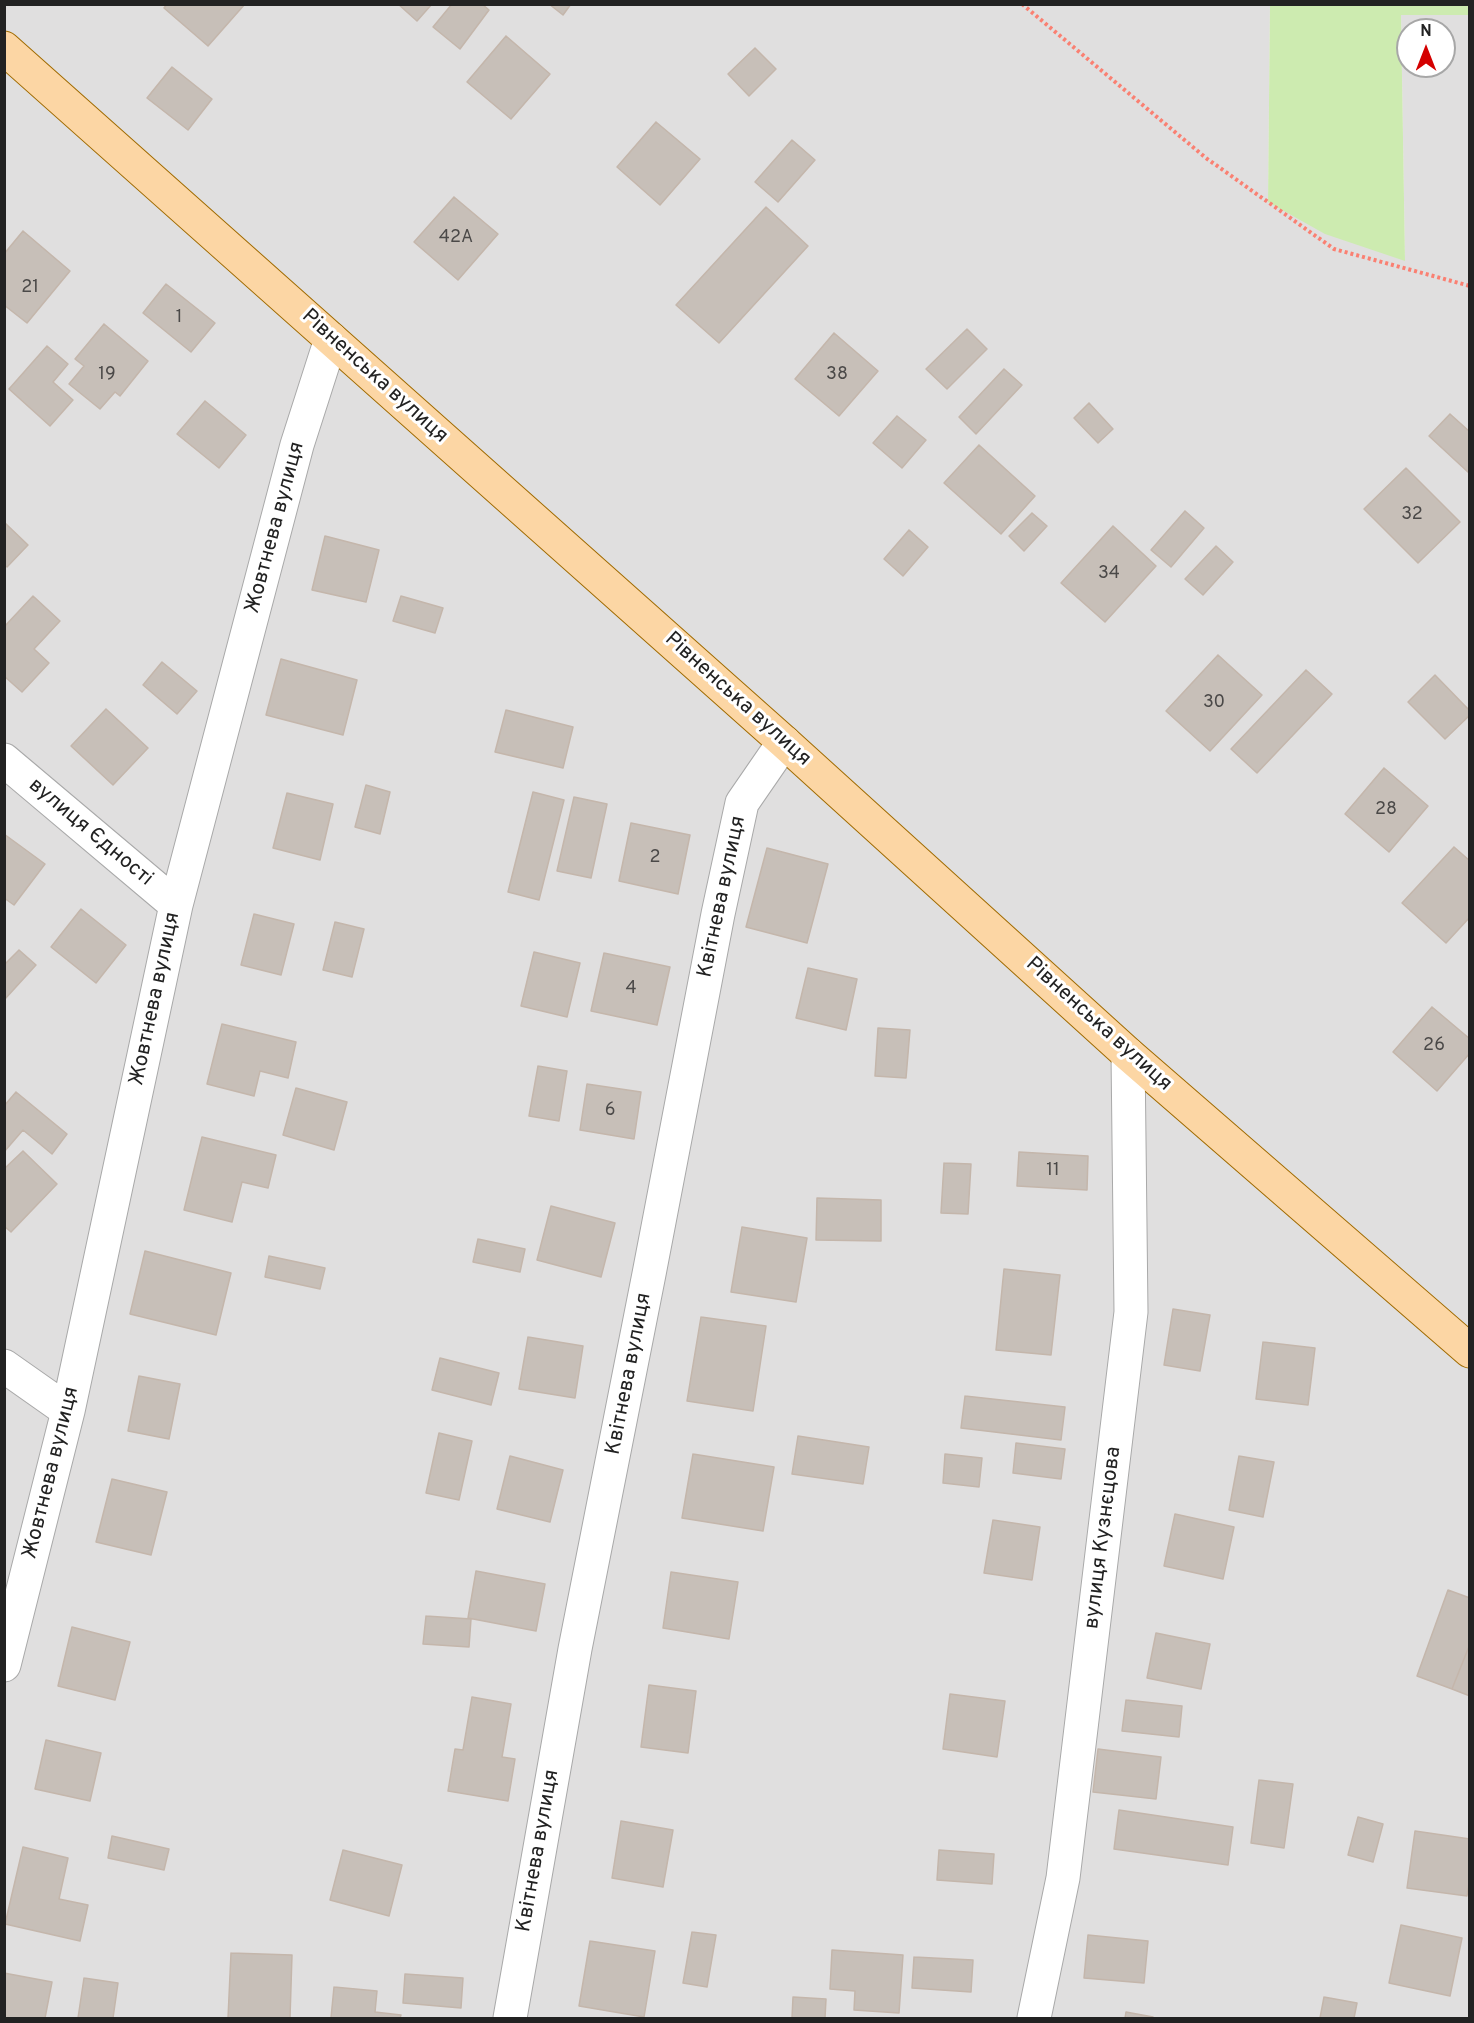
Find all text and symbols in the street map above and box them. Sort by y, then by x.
north arrow [1396,18,1456,78]
text: N [1420,22,1432,42]
house number: 42А [439,227,473,249]
house number: 21 [21,277,39,299]
street label: Рівненська вулиця [296,305,452,449]
house number: 1 [176,307,182,329]
house number: 19 [98,364,116,386]
house number: 38 [826,364,848,386]
street label: Жовтнева вулиця [241,439,311,617]
house number: 32 [1401,504,1423,526]
house number: 34 [1098,563,1120,585]
street label: Рівненська вулиця [659,628,815,772]
house number: 30 [1203,692,1225,714]
street label: вулиця Єдності [23,774,157,892]
house number: 28 [1375,799,1397,821]
street label: Квітнева вулиця [694,814,752,980]
house number: 2 [649,847,661,869]
street label: Жовтнева вулиця [125,910,187,1088]
street label: Рівненська вулиця [1020,953,1176,1097]
house number: 4 [625,978,637,1000]
house number: 26 [1423,1035,1445,1057]
house number: 6 [605,1100,615,1122]
house number: 11 [1046,1160,1060,1182]
street label: Квітнева вулиця [602,1291,658,1457]
street label: Жовтнева вулиця [18,1384,86,1562]
street label: вулиця Кузнєцова [1080,1445,1128,1631]
street label: Квітнева вулиця [512,1768,566,1934]

